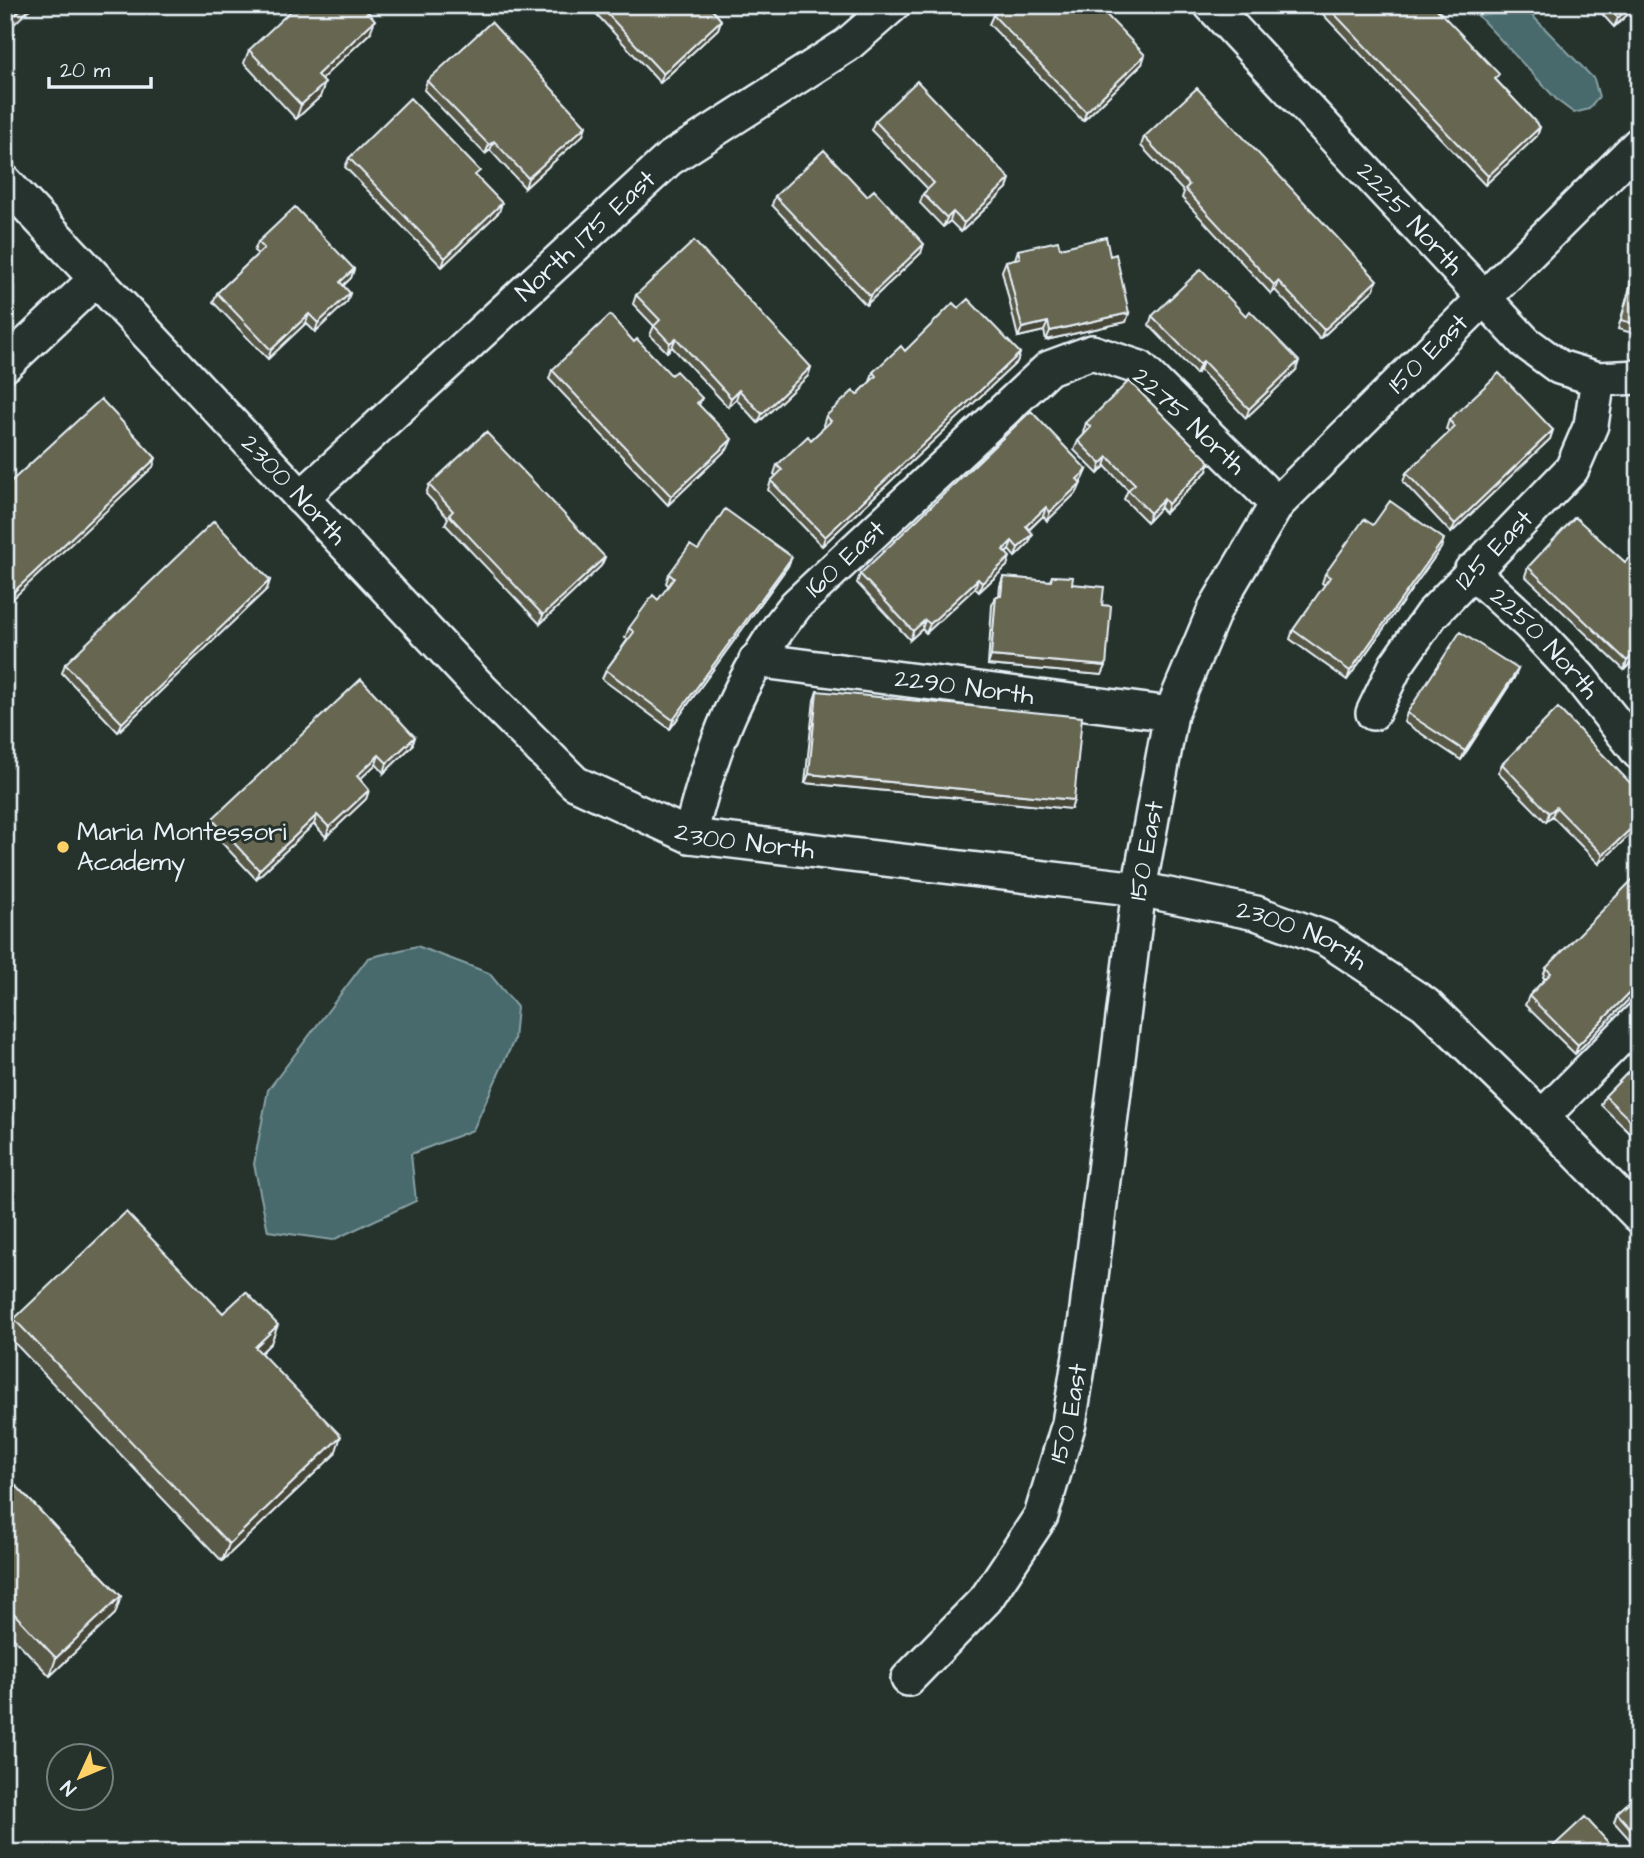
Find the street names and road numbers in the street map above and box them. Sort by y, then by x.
street label: 2225 North [1348,154,1472,283]
street label: North 175 East [507,161,664,310]
street label: 150 East [1380,305,1477,402]
street label: 2275 North [1124,359,1254,483]
street label: 2300 North [233,426,355,553]
street label: 125 East [1447,501,1542,598]
street label: 160 East [797,512,894,606]
street label: 2250 North [1482,579,1608,707]
street label: 2290 North [892,660,1036,714]
street label: 150 East [1120,797,1173,903]
street label: 2300 North [669,813,816,869]
street label: 2300 North [1233,891,1374,979]
street label: 150 East [1040,1360,1097,1467]

